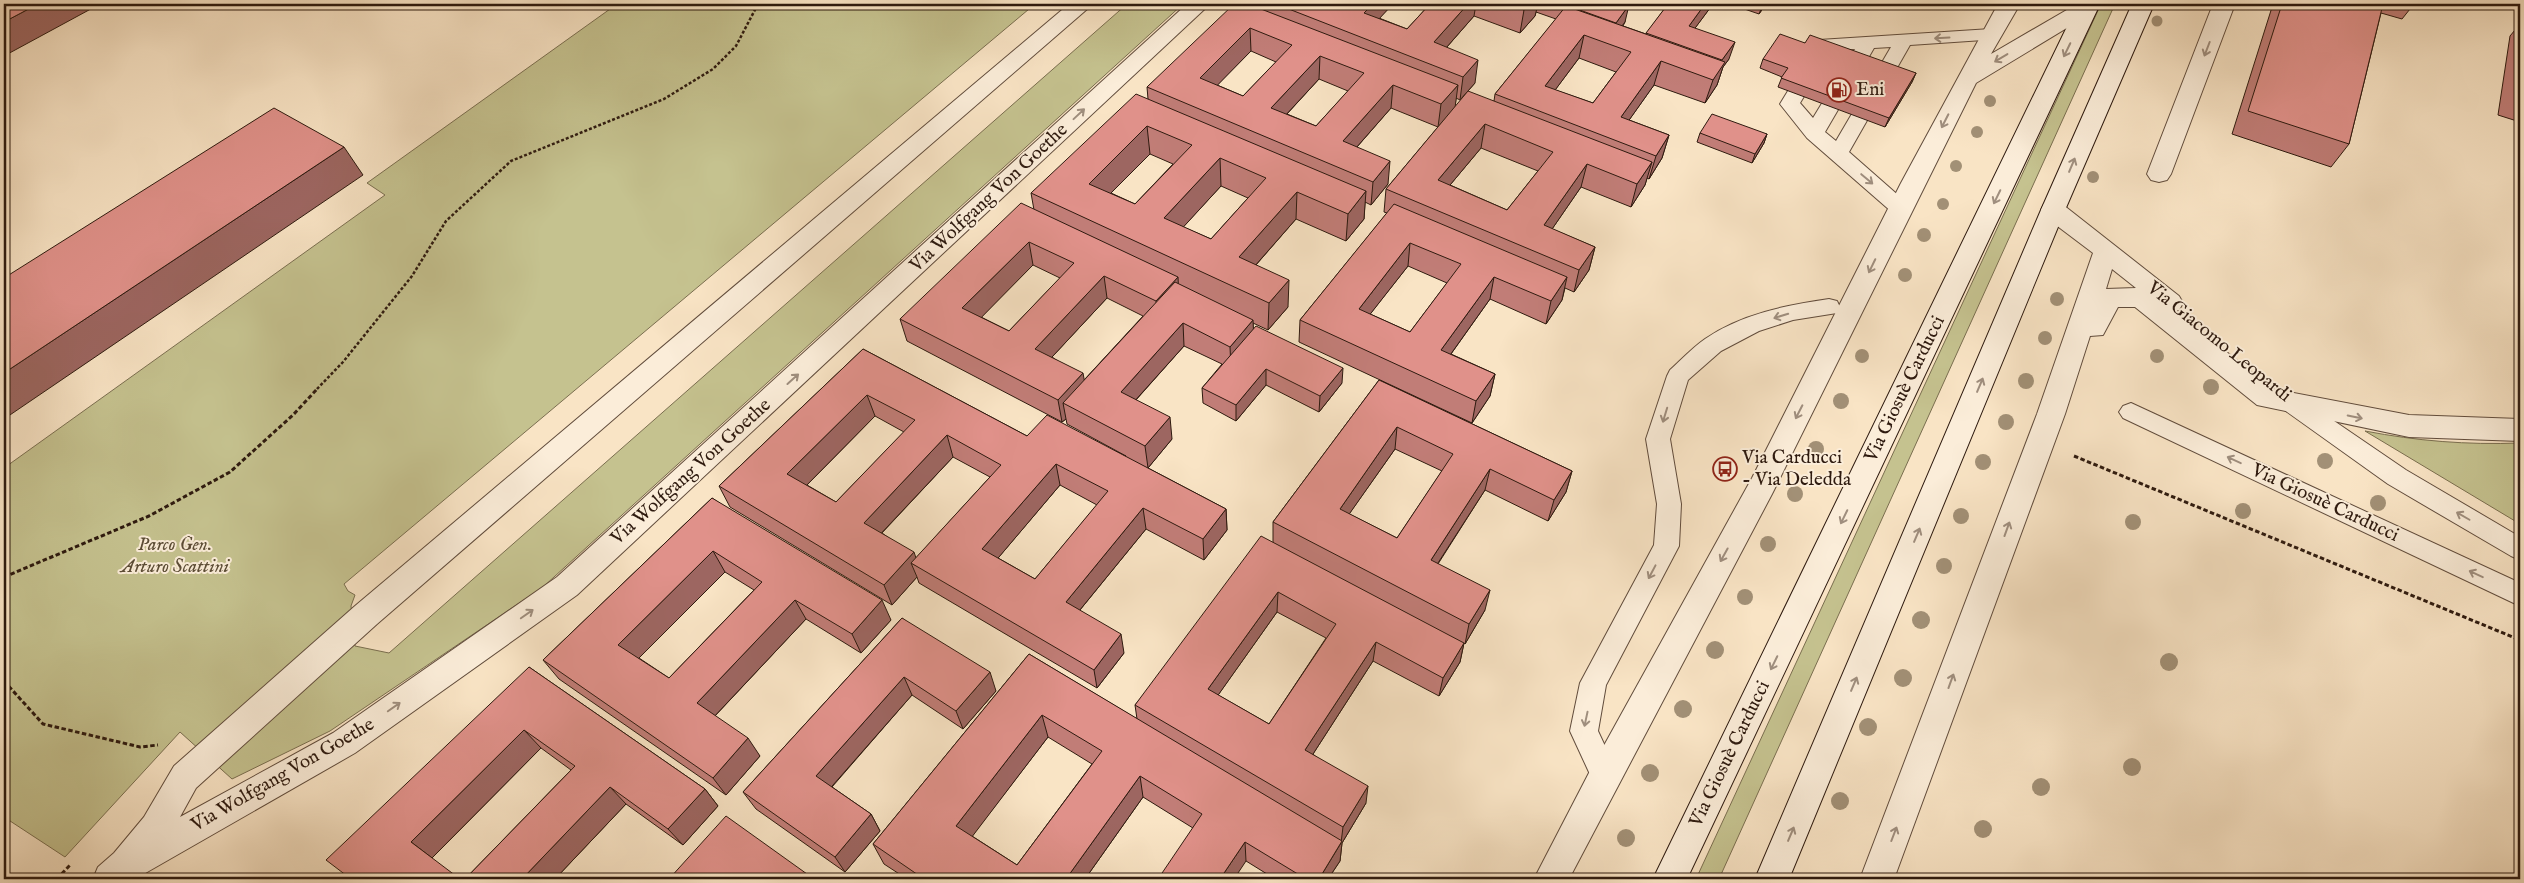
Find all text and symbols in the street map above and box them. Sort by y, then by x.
one-way arrow [1934,34,1950,43]
one-way arrow [2201,41,2211,56]
one-way arrow [2062,42,2071,57]
one-way arrow [1995,53,2009,63]
fuel station icon: Eni [1826,77,1852,103]
place label: Eni [1856,78,1884,102]
one-way arrow [1073,109,1086,120]
one-way arrow [1940,113,1949,128]
street label: Via Wolfgang Von Goethe [904,118,1073,278]
one-way arrow [2068,158,2078,173]
one-way arrow [1860,173,1873,184]
one-way arrow [1992,189,2002,204]
one-way arrow [1867,258,1876,273]
street label: Via Giacomo Leopardi [2141,276,2296,408]
one-way arrow [1773,311,1789,321]
street label: Via Giosuè Carducci [1859,312,1951,467]
one-way arrow [787,373,800,385]
one-way arrow [1975,378,1985,393]
street label: Via Wolfgang Von Goethe [605,393,776,551]
one-way arrow [1794,404,1804,419]
one-way arrow [1660,407,1670,423]
one-way arrow [2347,413,2363,422]
place label: Via Carducci - Via Deledda [1741,446,1852,492]
one-way arrow [2227,455,2242,465]
bus stop icon: Via Carducci - Via Deledda [1712,456,1738,482]
street label: Via Giosuè Carducci [2247,458,2402,548]
one-way arrow [1838,509,1848,524]
one-way arrow [2456,511,2471,520]
one-way arrow [2003,521,2012,537]
one-way arrow [1913,527,1922,542]
park label: Parco Gen. Arturo Scattini [119,533,231,579]
one-way arrow [1719,548,1729,563]
one-way arrow [1647,564,1656,579]
one-way arrow [2469,569,2484,578]
one-way arrow [520,609,534,619]
one-way arrow [1768,656,1778,671]
one-way arrow [1947,674,1956,689]
street label: Via Giosuè Carducci [1684,677,1776,832]
one-way arrow [1849,677,1859,692]
one-way arrow [387,702,401,712]
one-way arrow [1581,711,1590,727]
street label: Via Wolfgang Von Goethe [186,713,379,838]
one-way arrow [1891,826,1900,841]
one-way arrow [1787,827,1796,842]

